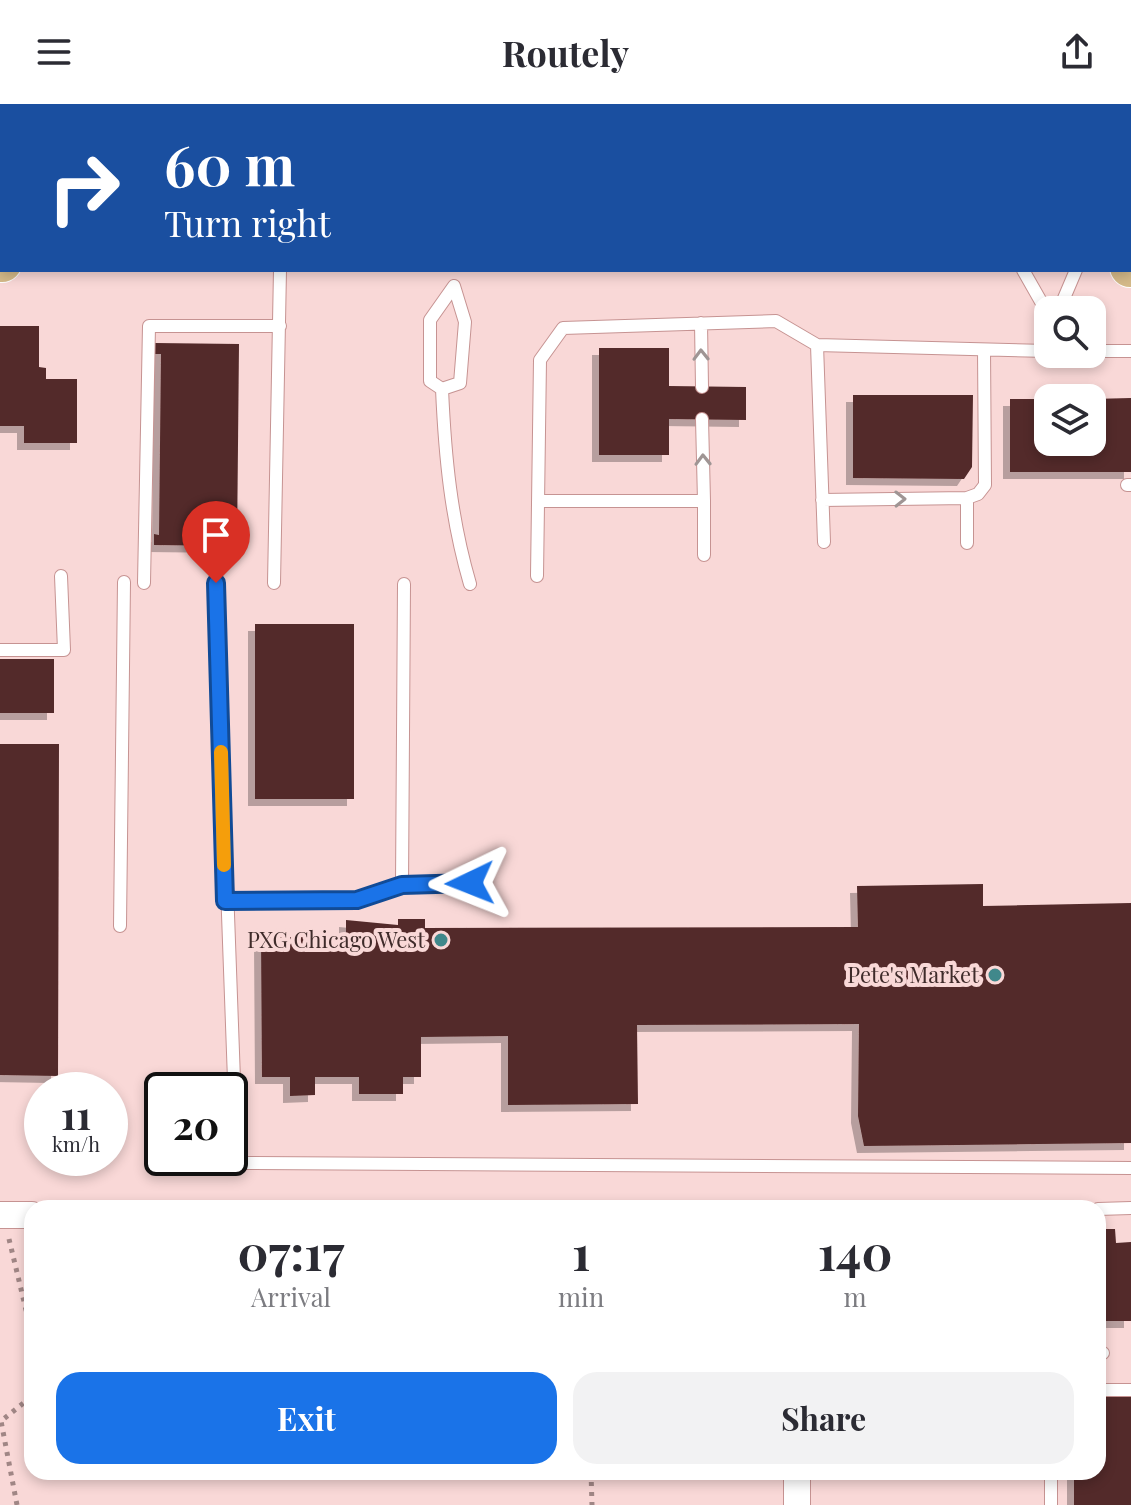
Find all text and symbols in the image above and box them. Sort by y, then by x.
text: Routely [502,28,629,76]
icon: menu [32,30,76,74]
icon: share [1055,30,1099,74]
text: 60 m [164,126,295,201]
icon: right [32,136,136,240]
text: Turn right [164,198,331,246]
map controls [1034,296,1106,456]
button: search [1034,296,1106,368]
one-way arrow [693,348,710,361]
button: layers [1034,384,1106,456]
one-way arrow [695,453,712,466]
one-way arrow [894,490,907,508]
pin [182,501,250,583]
icon: arrive [194,513,238,557]
position arrow [428,841,512,925]
place label: PXG Chicago West [247,924,426,954]
marker: PXG Chicago West [432,931,450,949]
place label: Pete's Market [847,959,980,989]
marker: Pete's Market [986,966,1004,984]
speed limit sign: 20 [144,1072,248,1176]
text: 11 [61,1087,91,1140]
text: km/h [52,1130,100,1157]
text: 07:17 [238,1219,344,1283]
text: 1 [572,1219,590,1283]
text: 140 [818,1219,892,1283]
text: Arrival [251,1279,331,1314]
text: min [558,1279,604,1314]
text: m [844,1279,867,1314]
button: Exit [56,1372,557,1464]
button: Share [573,1372,1074,1464]

